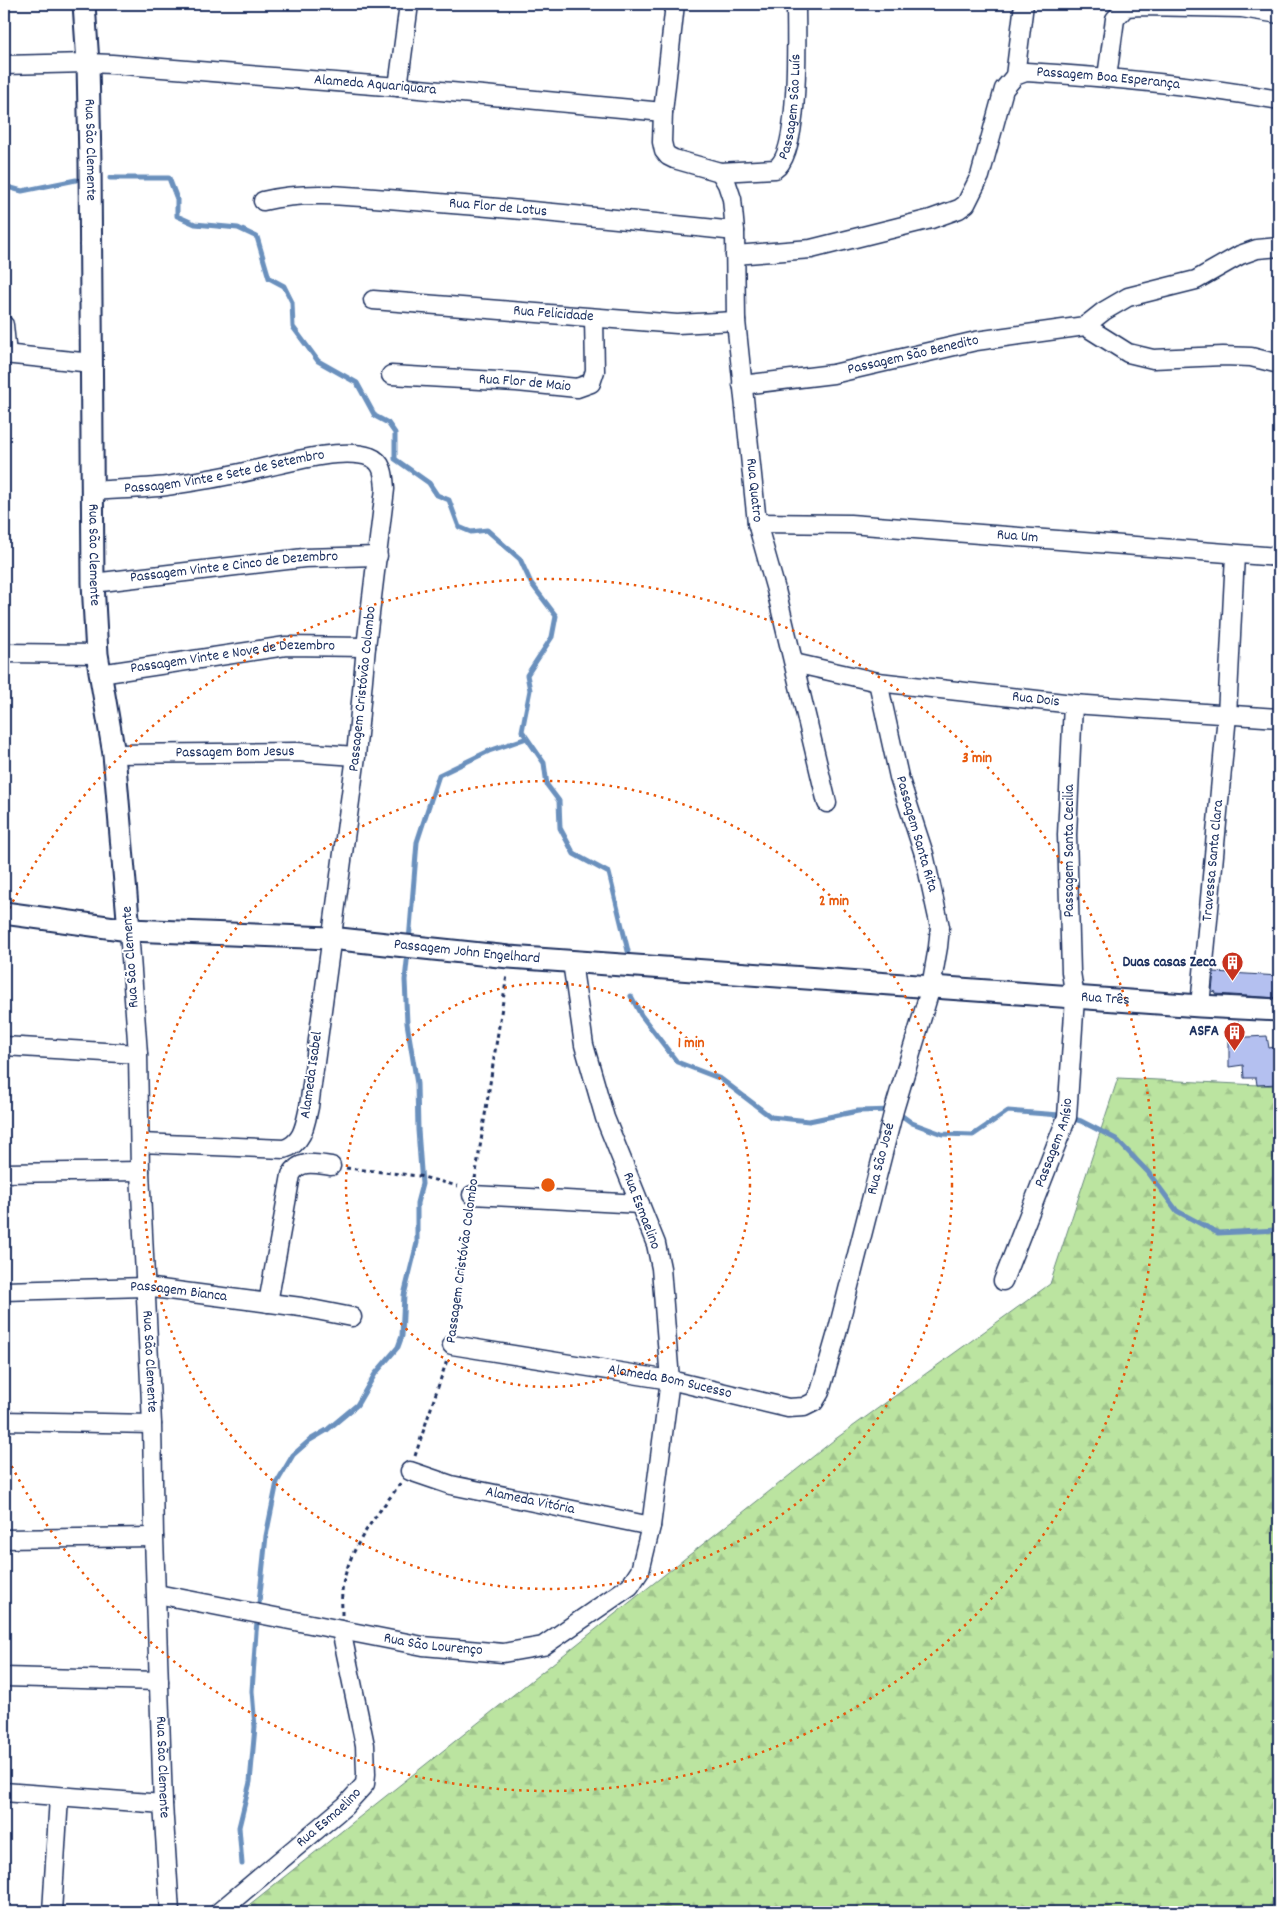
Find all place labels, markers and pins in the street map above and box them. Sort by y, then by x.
building icon: Duas casas Zeca [1220,951,1244,982]
place label: Duas casas Zeca [1123,952,1217,974]
building icon: ASFA [1223,1020,1247,1051]
place label: ASFA [1189,1021,1219,1043]
centre of rings [539,1176,557,1194]

